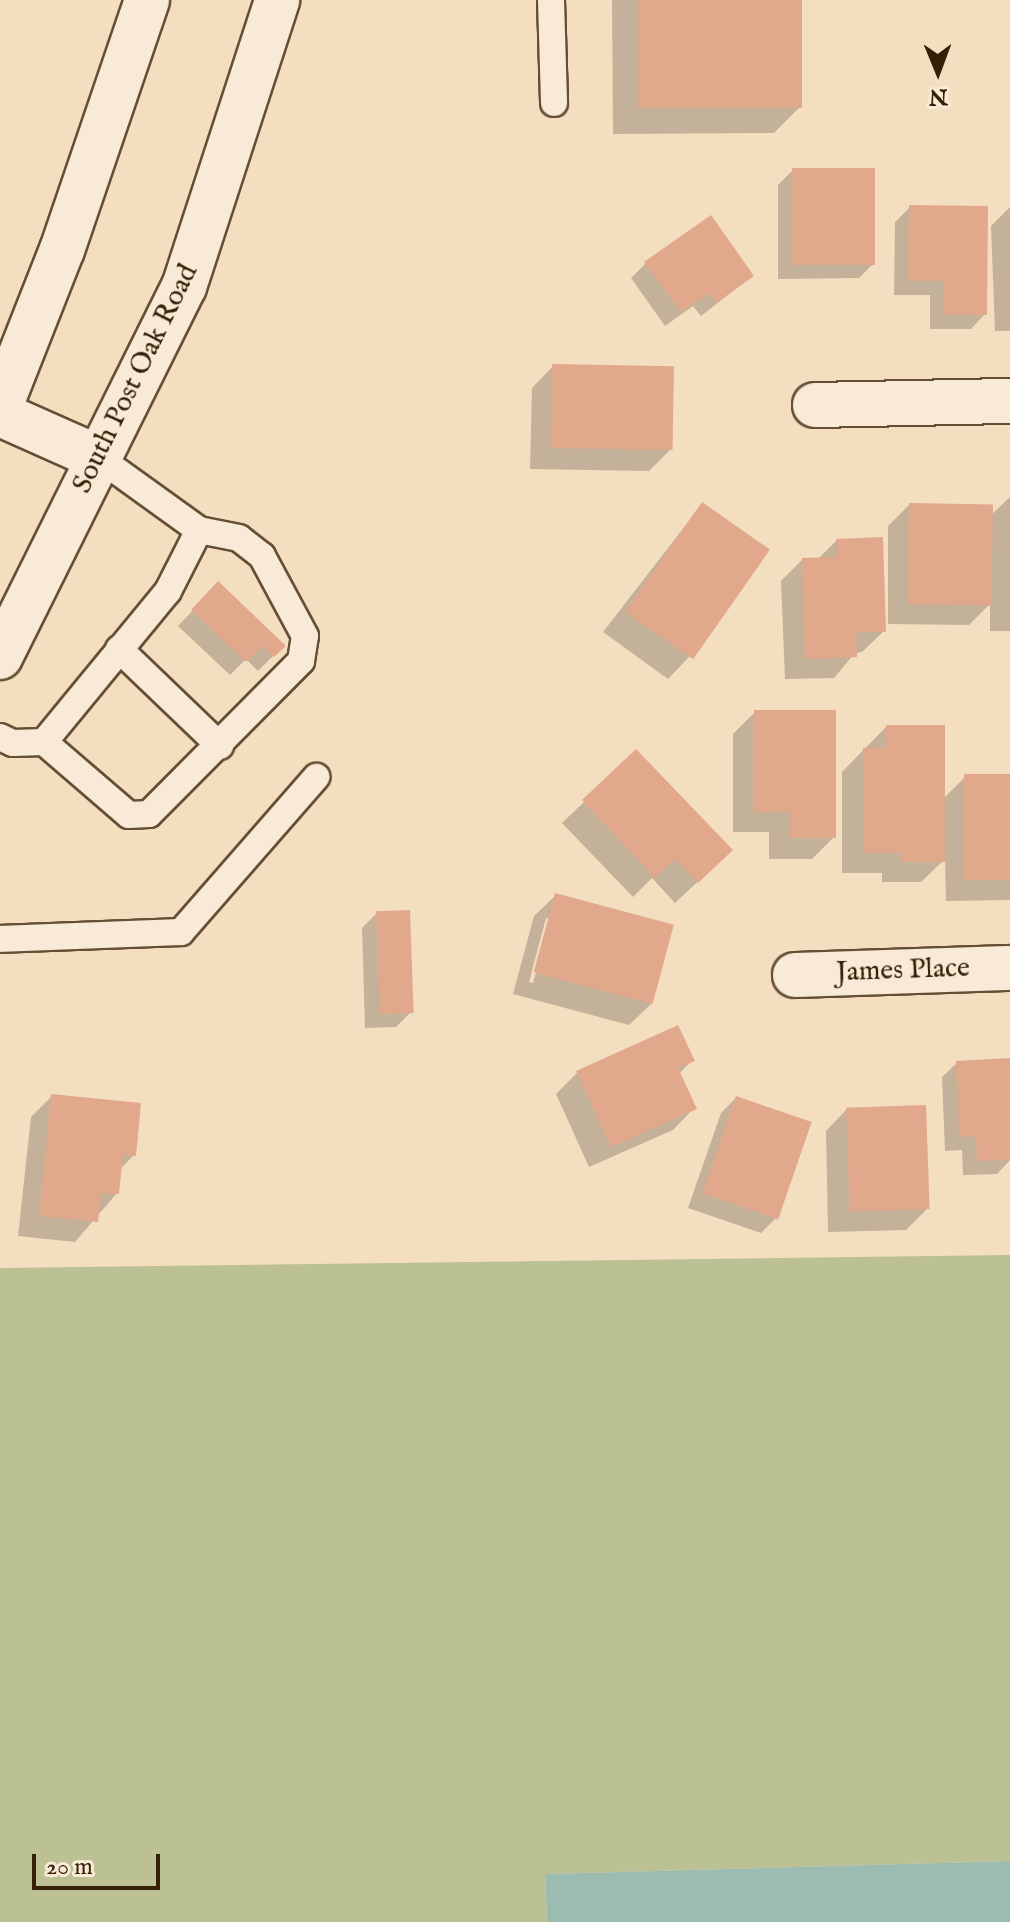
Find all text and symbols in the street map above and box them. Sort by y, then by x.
north arrow [898,32,978,112]
text: N [929,82,948,110]
street label: South Post Oak Road [66,259,206,499]
street label: James Place [835,952,971,990]
scale bar [36,1838,164,1888]
text: 20 m [46,1852,93,1883]

